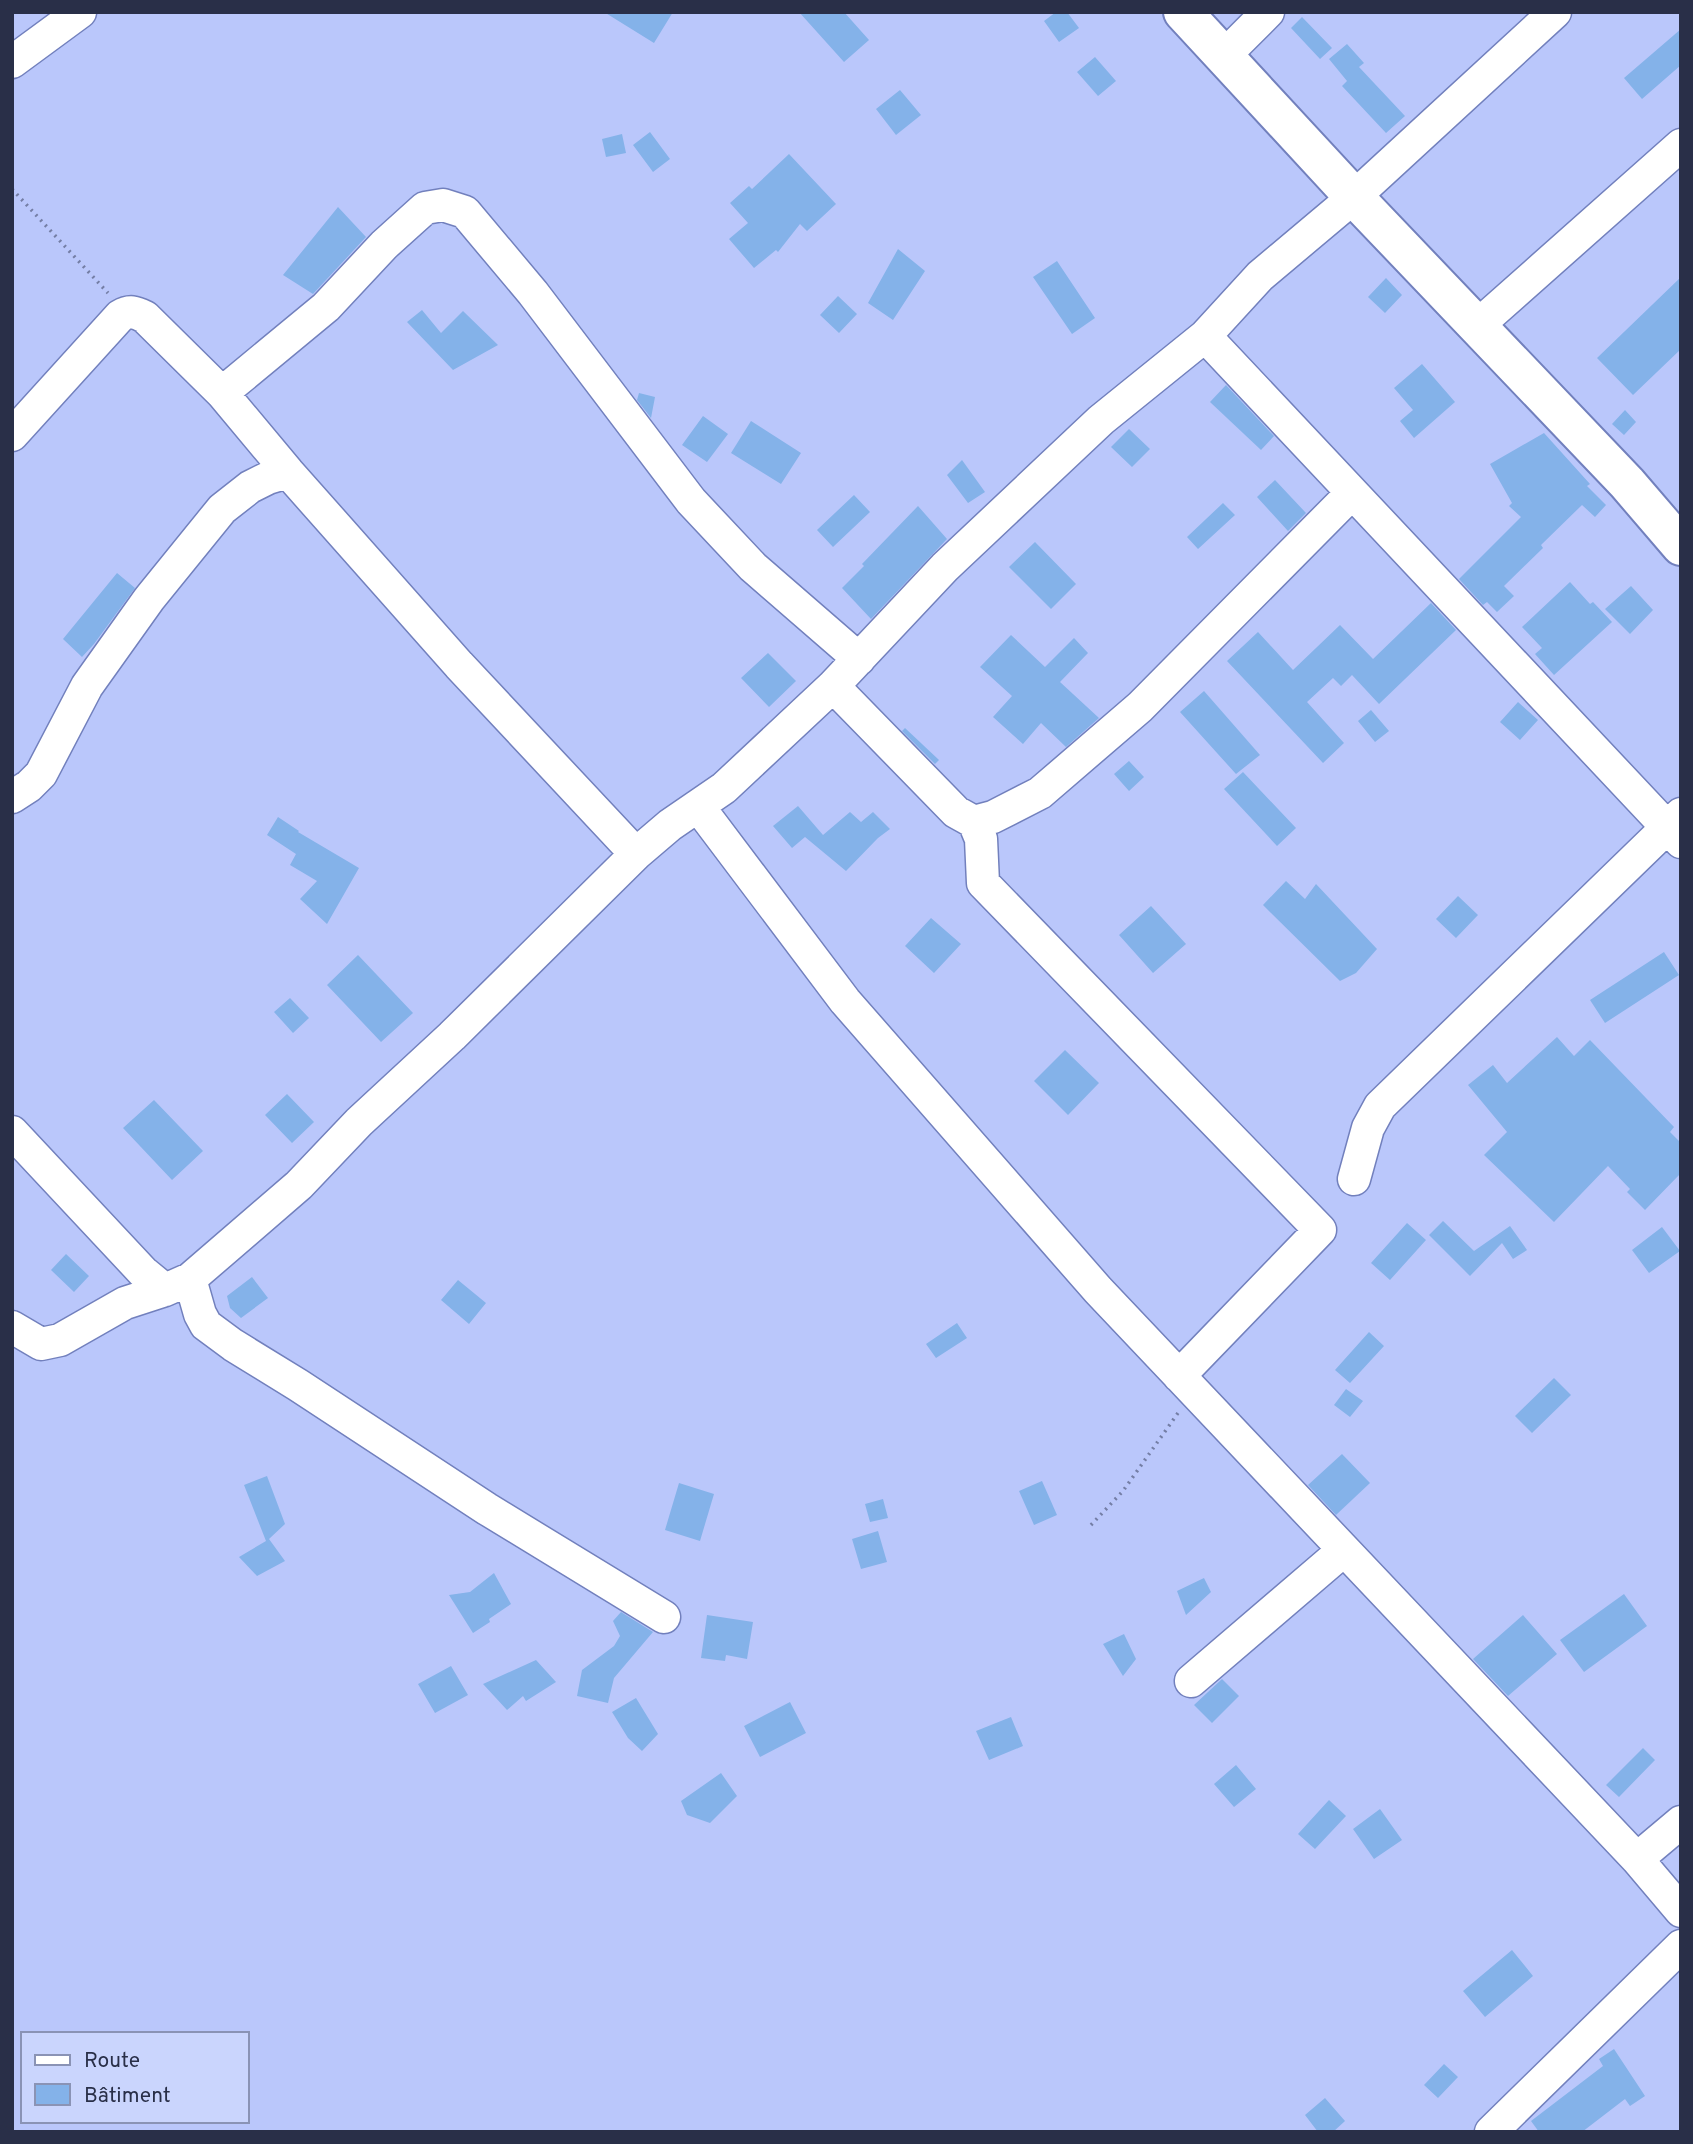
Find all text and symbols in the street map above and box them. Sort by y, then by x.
legend [21,2032,248,2123]
text: Route [84,2048,140,2075]
text: Bâtiment [84,2083,171,2110]

